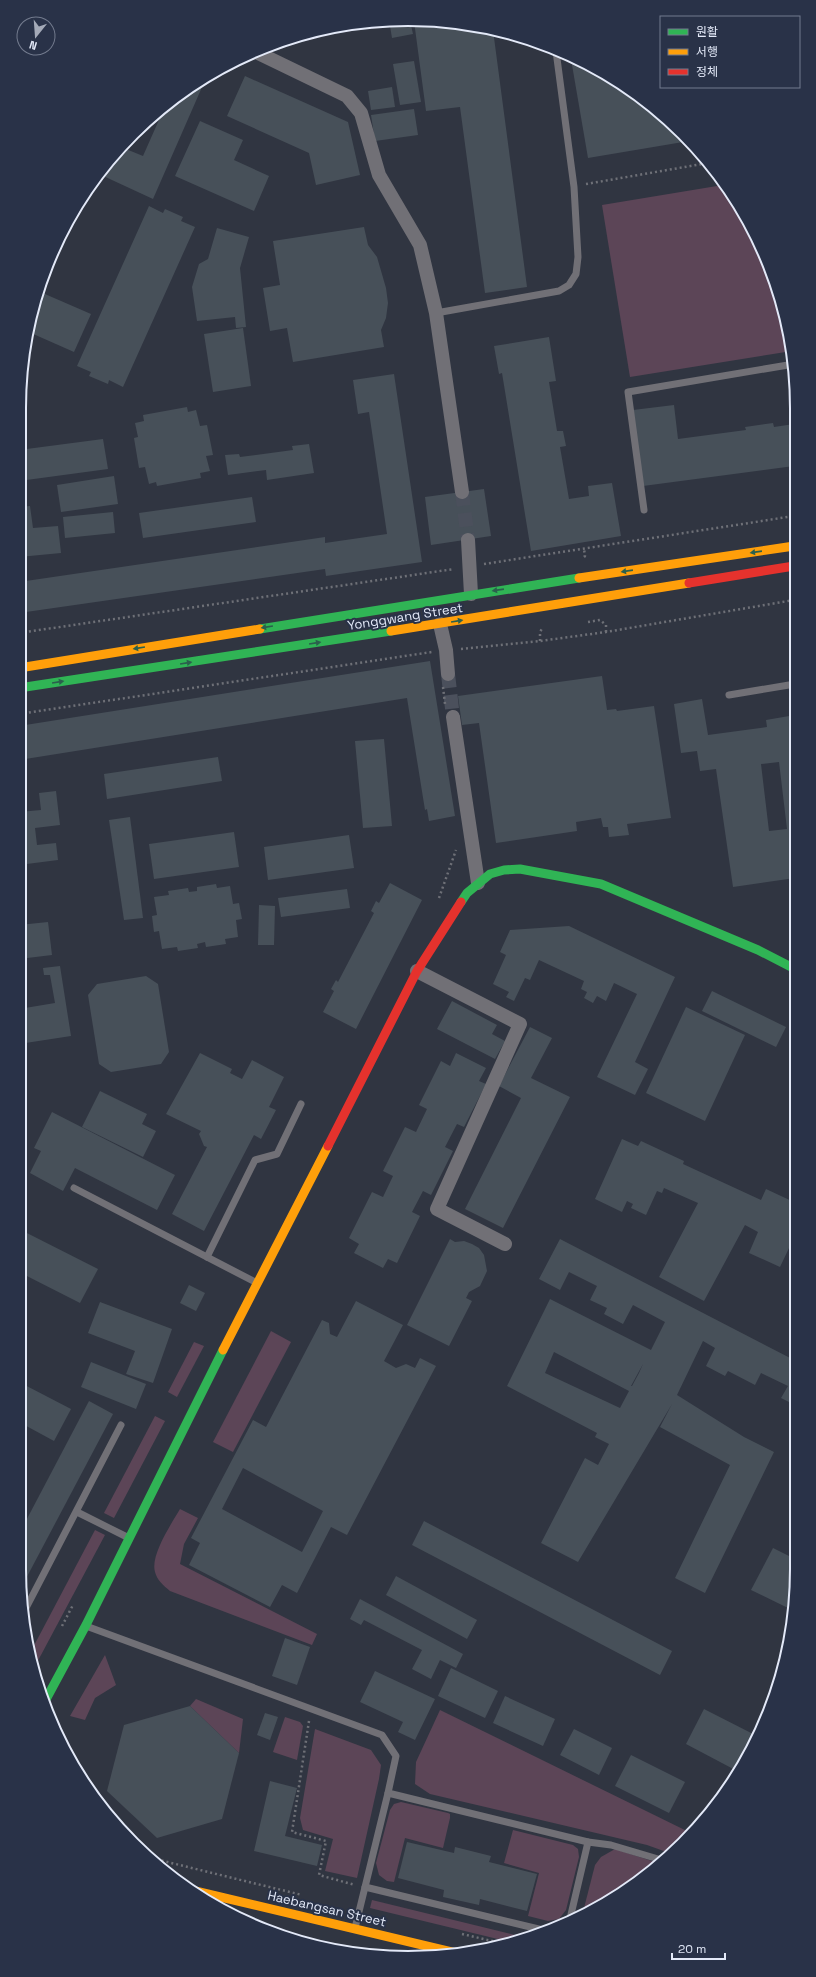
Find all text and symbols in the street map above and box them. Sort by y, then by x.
north arrow [16,16,56,56]
legend [660,16,800,88]
text: 원활 [696,24,718,40]
text: N [28,38,39,53]
text: 서행 [696,44,718,60]
text: 정체 [696,64,718,80]
one-way arrow [750,549,762,555]
one-way arrow [621,568,633,574]
one-way arrow [492,587,504,593]
street label: Yonggwang Street [346,599,464,634]
one-way arrow [451,618,463,624]
one-way arrow [261,624,273,630]
one-way arrow [308,640,321,646]
one-way arrow [133,645,145,651]
one-way arrow [180,660,192,666]
one-way arrow [51,679,64,685]
street label: Haebangsan Street [266,1887,388,1930]
scale bar [672,1935,725,1961]
text: 20 m [678,1941,706,1957]

